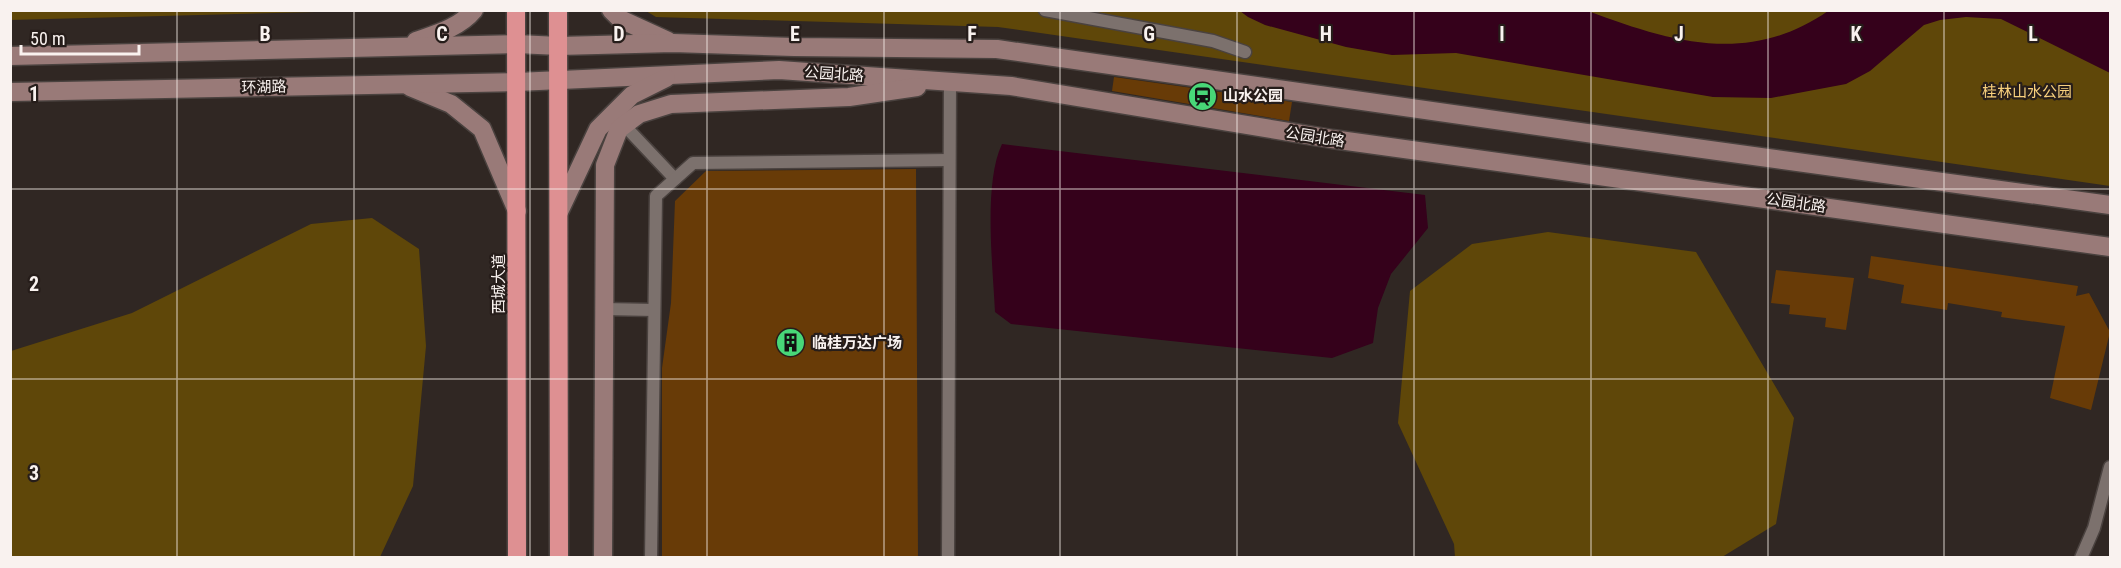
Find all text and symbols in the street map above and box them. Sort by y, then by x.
scale bar [21,18,140,56]
text: B [259,22,271,46]
text: C [436,22,448,46]
text: D [613,22,625,46]
text: E [790,22,800,46]
text: F [967,22,977,46]
text: G [1143,22,1155,46]
text: H [1320,22,1332,46]
text: I [1499,22,1505,46]
text: J [1674,22,1684,46]
text: K [1850,22,1862,46]
text: L [2028,22,2038,46]
text: 50 m [30,28,65,49]
street label: 公园北路 [803,63,865,85]
street label: 环湖路 [241,78,287,96]
station icon: 山水公园 [1186,80,1218,112]
text: 1 [29,82,39,106]
park label: 桂林山水公园 [1982,83,2072,101]
place label: 山水公园 [1223,87,1283,105]
street label: 公园北路 [1284,123,1346,151]
street label: 公园北路 [1765,190,1827,216]
street label: 西城大道 [490,254,508,314]
text: 2 [29,272,39,296]
building icon: 临桂万达广场 [775,327,807,359]
place label: 临桂万达广场 [812,334,902,352]
text: 3 [29,461,39,485]

